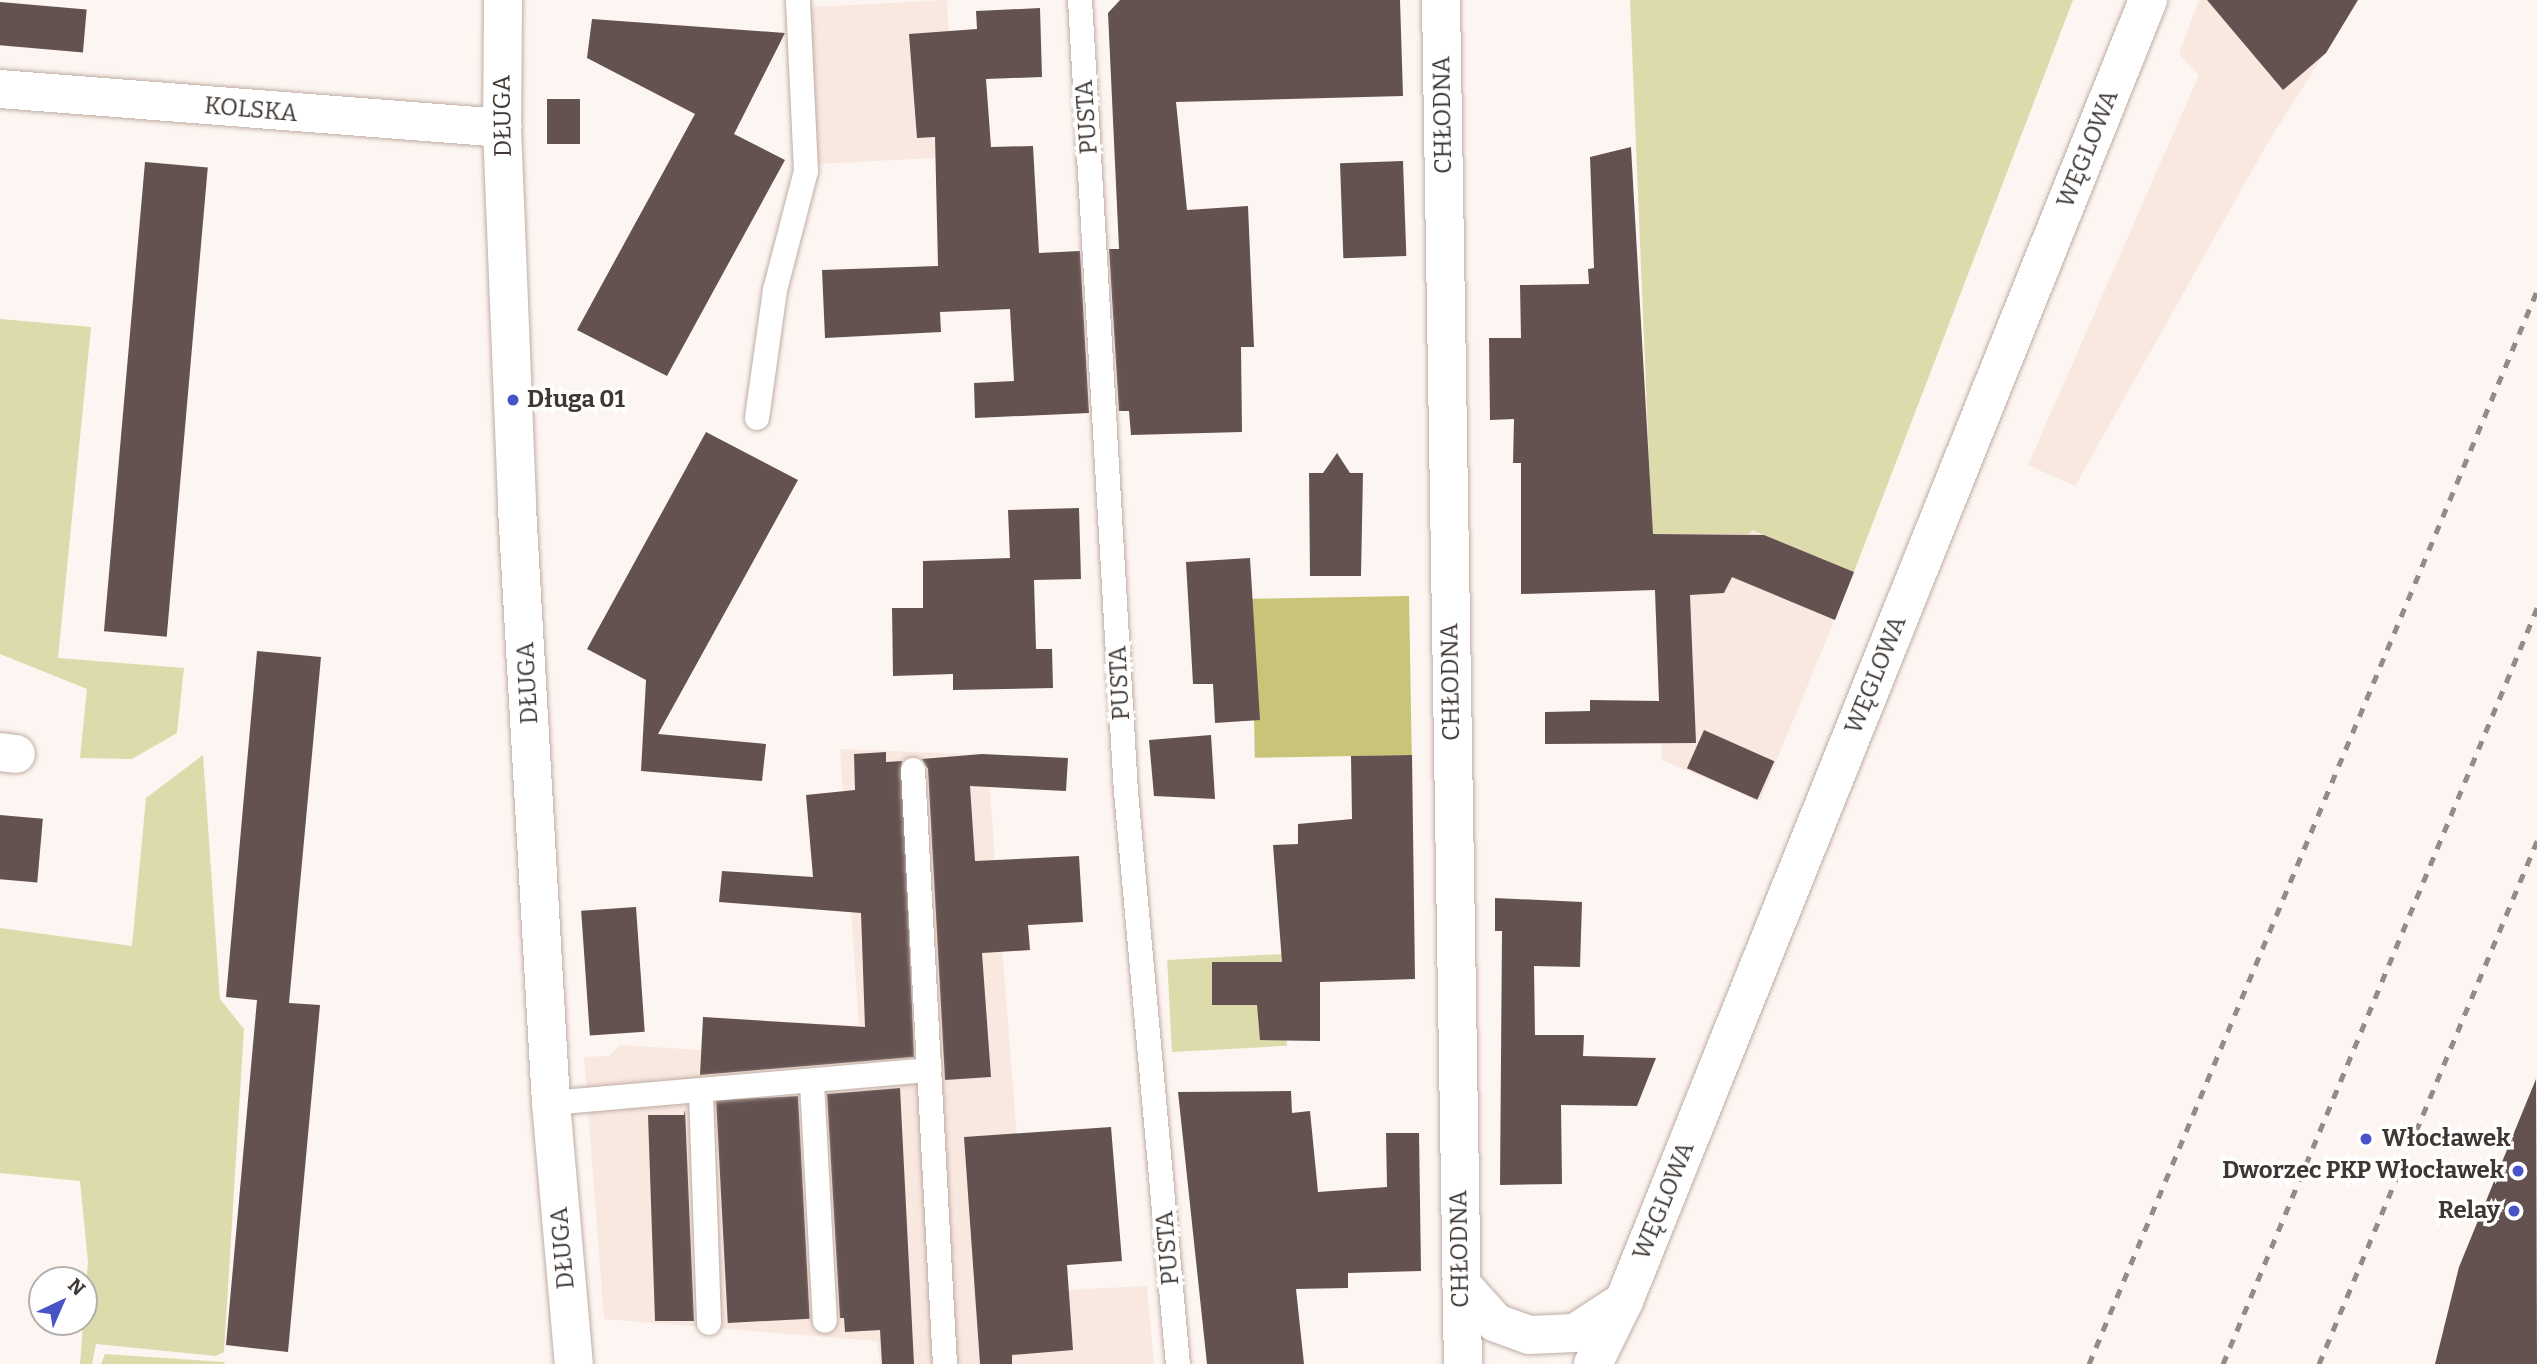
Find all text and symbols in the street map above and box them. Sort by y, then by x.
street label: CHŁODNA [1428,56,1458,174]
street label: DŁUGA [488,75,518,157]
street label: PUSTA [1070,79,1104,155]
street label: WĘGLOWA [2051,86,2125,212]
street label: KOLSKA [203,92,299,128]
place label: Długa 01 [527,386,625,414]
marker: Długa 01 [505,392,521,408]
street label: WĘGLOWA [1839,612,1913,738]
street label: CHŁODNA [1436,623,1466,741]
street label: DŁUGA [511,641,545,725]
street label: PUSTA [1104,645,1136,721]
place label: Włocławek [2382,1125,2510,1153]
marker: Włocławek [2356,1129,2376,1149]
street label: WĘGLOWA [1627,1138,1701,1264]
place label: Dworzec PKP Włocławek [2222,1157,2504,1185]
marker: Dworzec PKP Włocławek [2510,1163,2526,1179]
street label: CHŁODNA [1445,1190,1475,1308]
place label: Relay [2438,1197,2500,1225]
marker: Relay [2506,1203,2522,1219]
street label: DŁUGA [545,1206,581,1290]
street label: PUSTA [1150,1210,1186,1286]
north arrow [28,1266,98,1336]
text: N [63,1274,90,1300]

